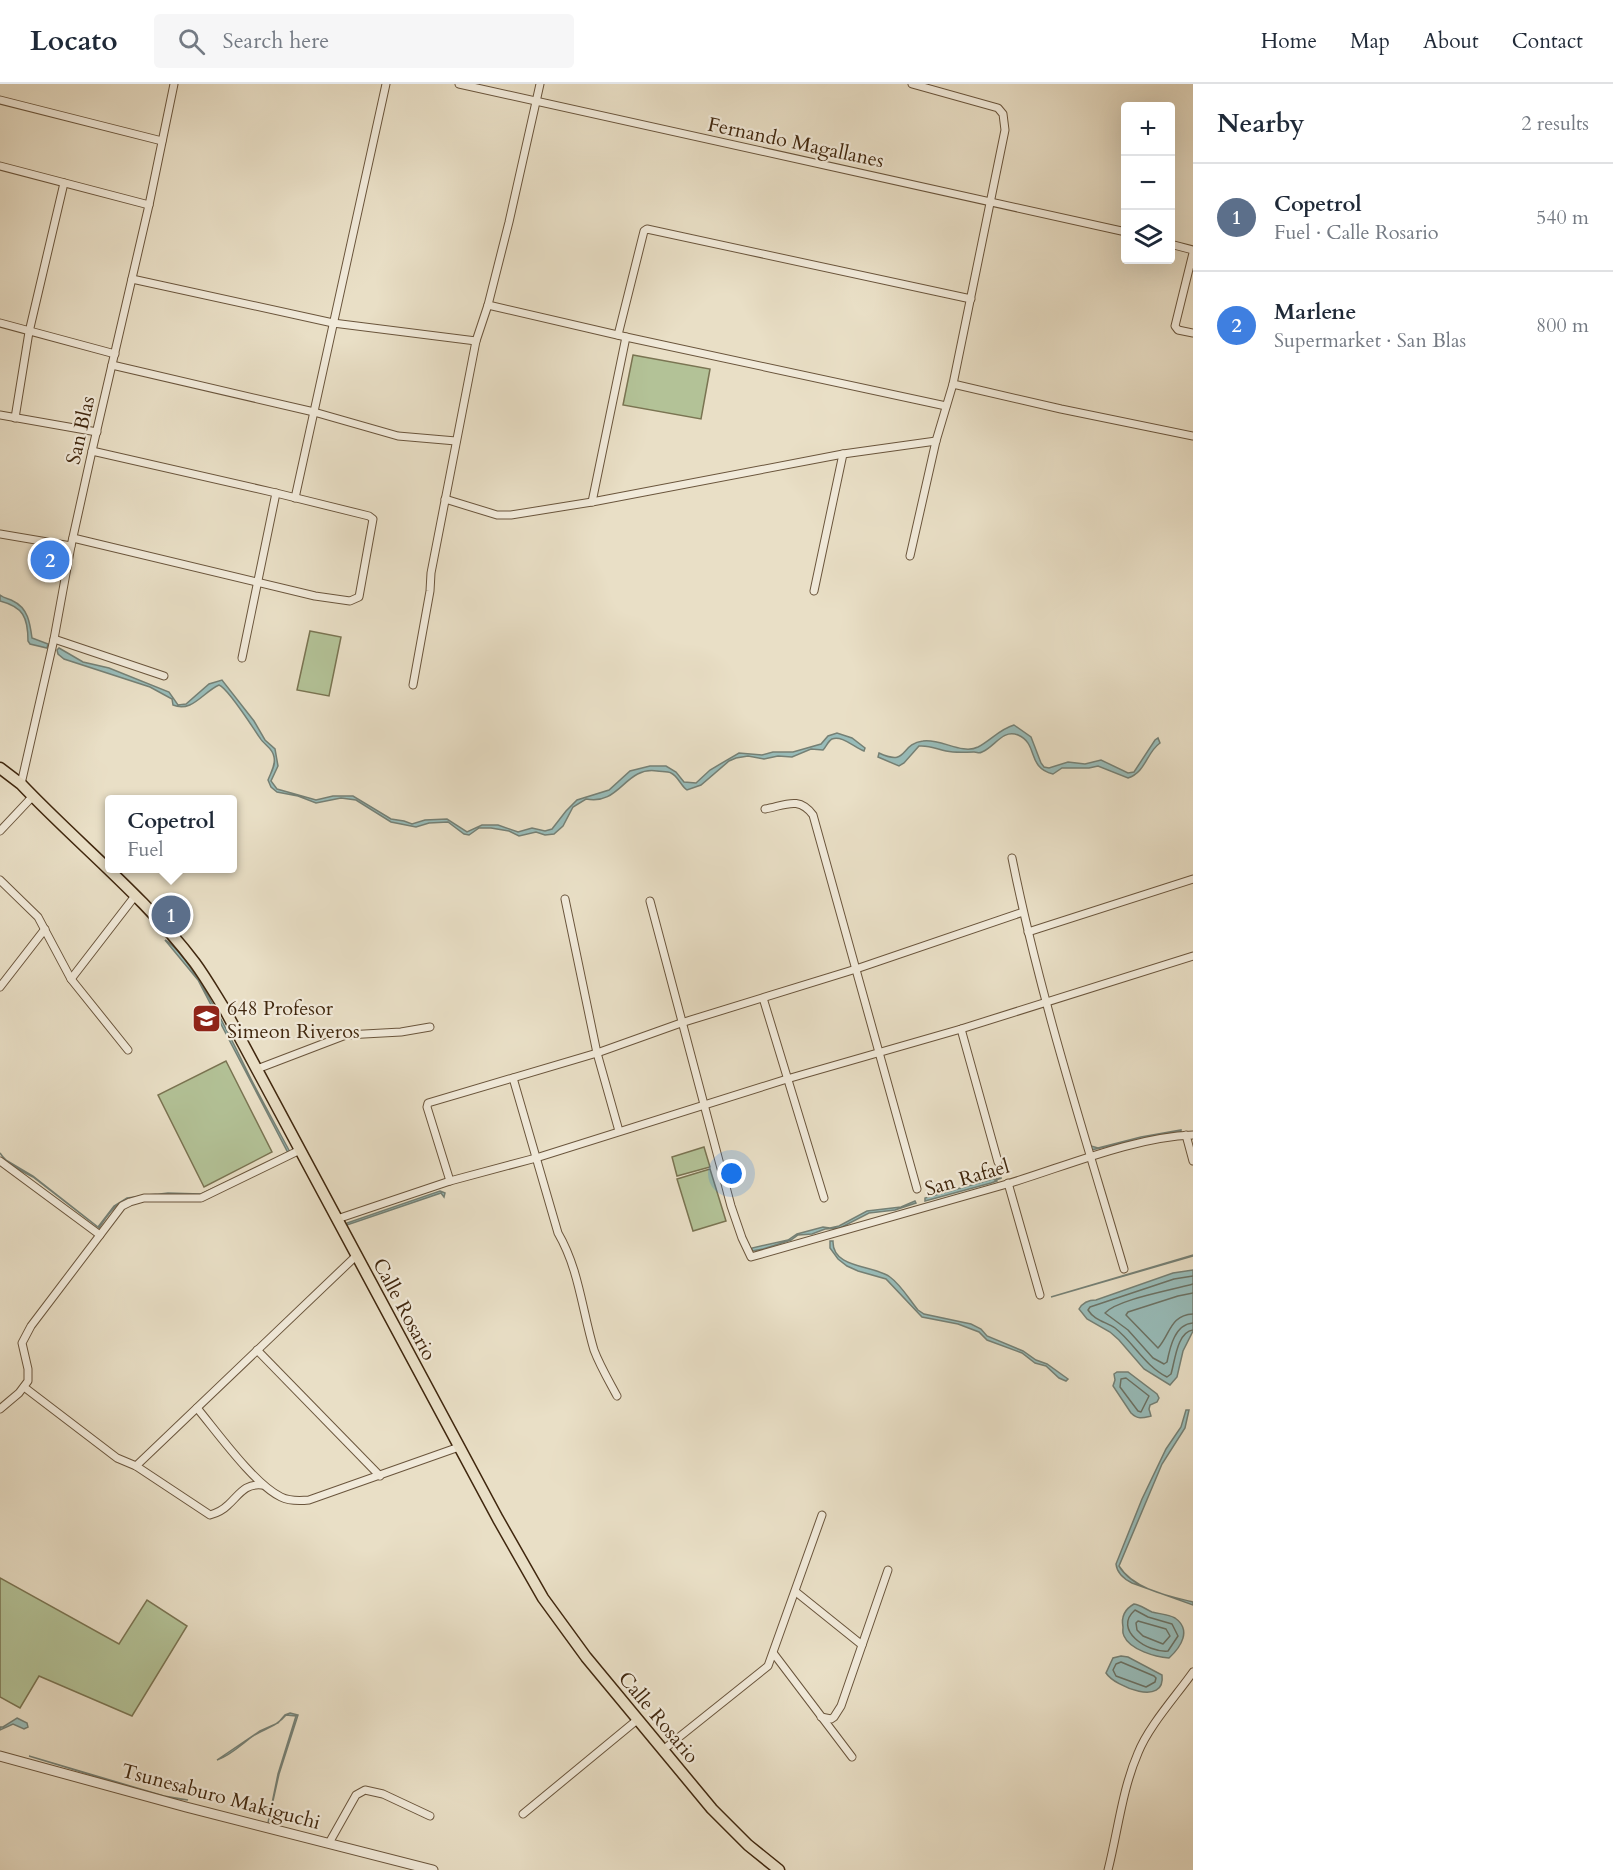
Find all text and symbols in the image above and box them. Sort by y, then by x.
search box [154,14,574,68]
text: Locato [30,22,118,60]
icon: search [175,25,208,58]
text: Search here [223,26,329,56]
text: Home [1261,27,1317,56]
text: Map [1350,27,1390,56]
text: About [1423,27,1479,56]
text: Contact [1512,27,1583,56]
map controls [1121,102,1175,264]
button: + [1121,102,1175,156]
text: Nearby [1217,106,1305,141]
text: 2 results [1521,110,1589,137]
street label: Fernando Magallanes [705,111,886,174]
button: − [1121,156,1175,210]
text: Copetrol [1274,189,1362,219]
text: 1 [1231,204,1242,231]
text: 540 m [1536,204,1589,231]
button: layers [1121,210,1175,264]
text: Fuel · Calle Rosario [1274,219,1439,246]
text: Marlene [1274,297,1356,327]
text: 2 [1231,312,1242,339]
text: 800 m [1536,312,1589,339]
text: Supermarket · San Blas [1274,327,1466,354]
street label: San Blas [60,393,101,467]
pin: 2 [31,538,70,582]
popup [105,795,237,873]
text: Copetrol [127,806,215,836]
text: Fuel [127,836,164,863]
pin: 1 [152,892,190,938]
place label: 648 Profesor Simeon Riveros [227,995,360,1045]
school or university icon: 648 Profesor Simeon Riveros [190,1003,222,1035]
street label: San Rafael [922,1153,1013,1202]
your location [717,1159,746,1188]
street label: Calle Rosario [366,1253,443,1365]
street label: Calle Rosario [612,1666,705,1769]
street label: Tsunesaburo Makiguchi [118,1757,324,1836]

